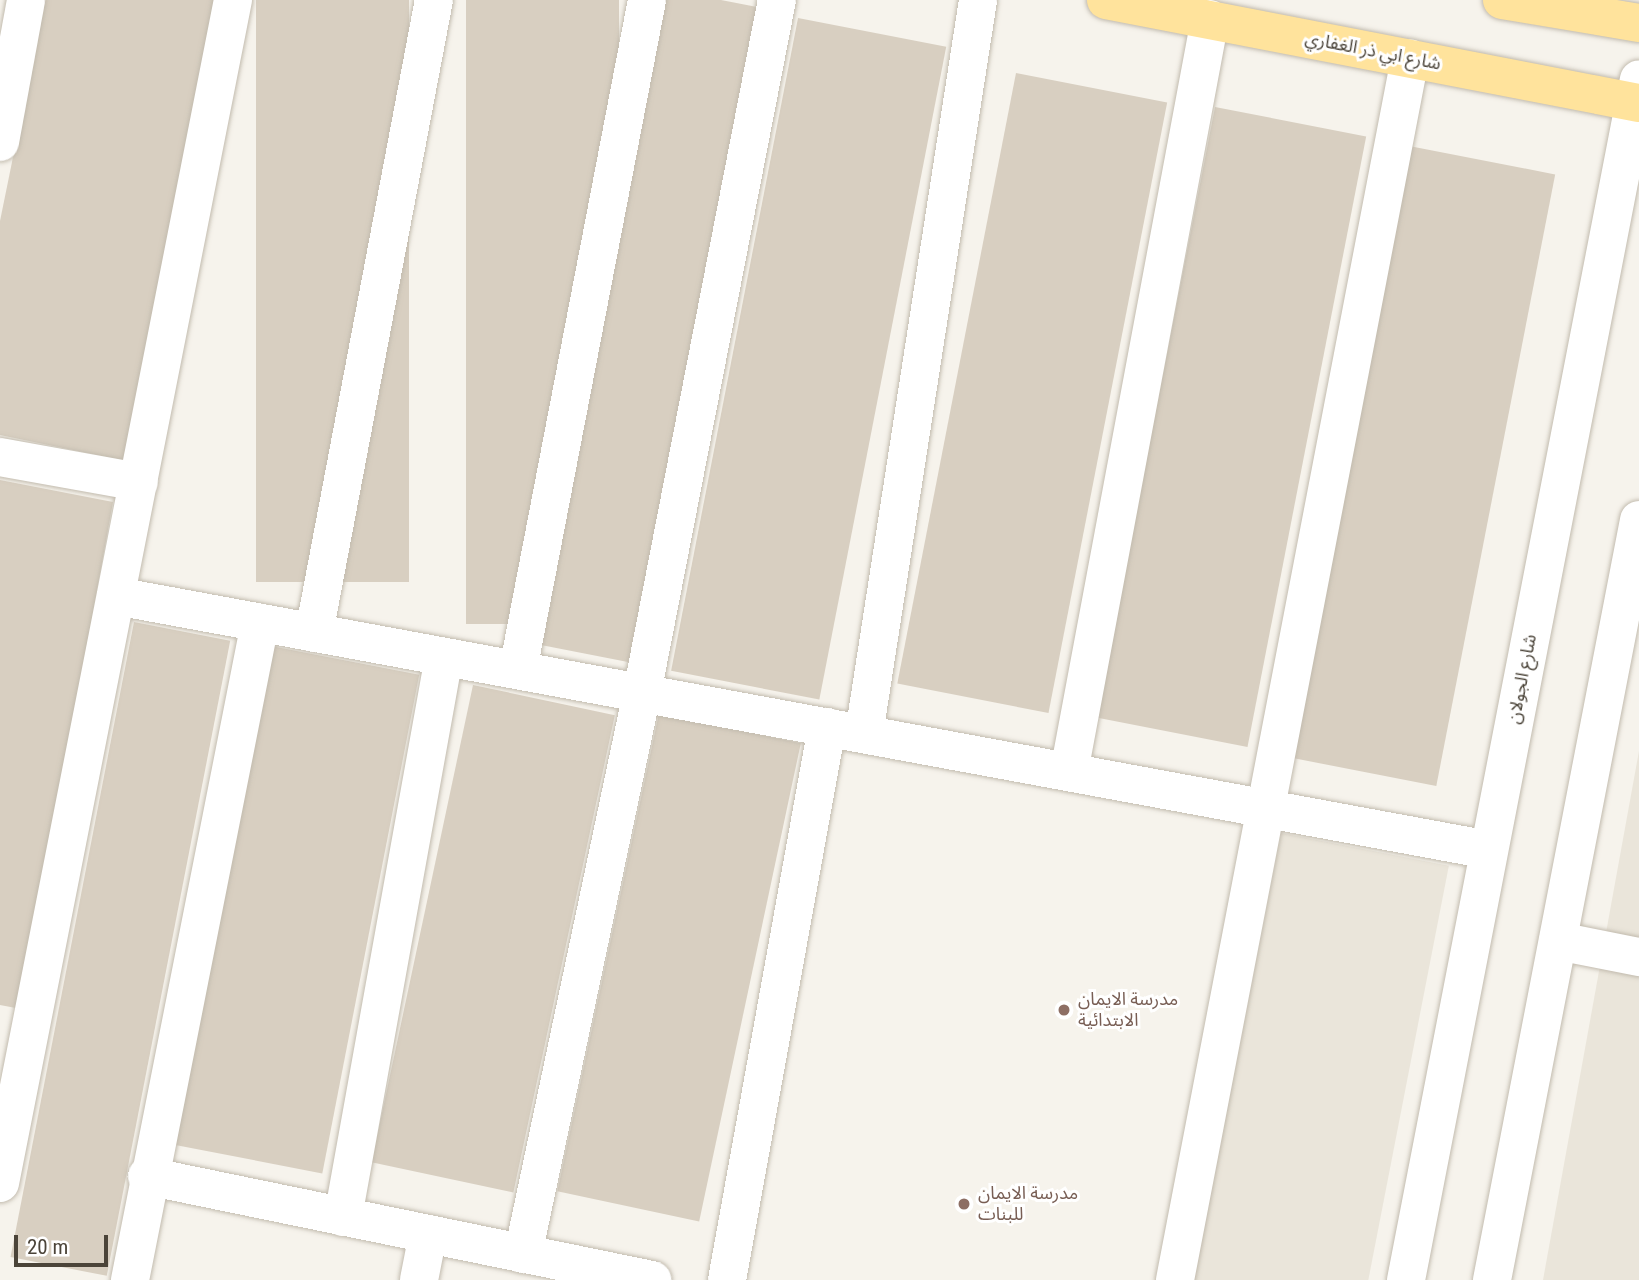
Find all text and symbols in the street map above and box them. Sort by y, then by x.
street label: شارع ابي ذر الغفاري [1303,27,1443,75]
street label: شارع الجولان [1503,632,1541,726]
place label: مدرسة الايمان الابتدائية [1078,989,1178,1032]
marker: مدرسة الايمان الابتدائية [1056,1002,1072,1018]
place label: مدرسة الايمان للبنات [978,1183,1078,1226]
marker: مدرسة الايمان للبنات [956,1196,972,1212]
scale bar [18,1220,112,1264]
text: 20 m [27,1235,68,1259]

